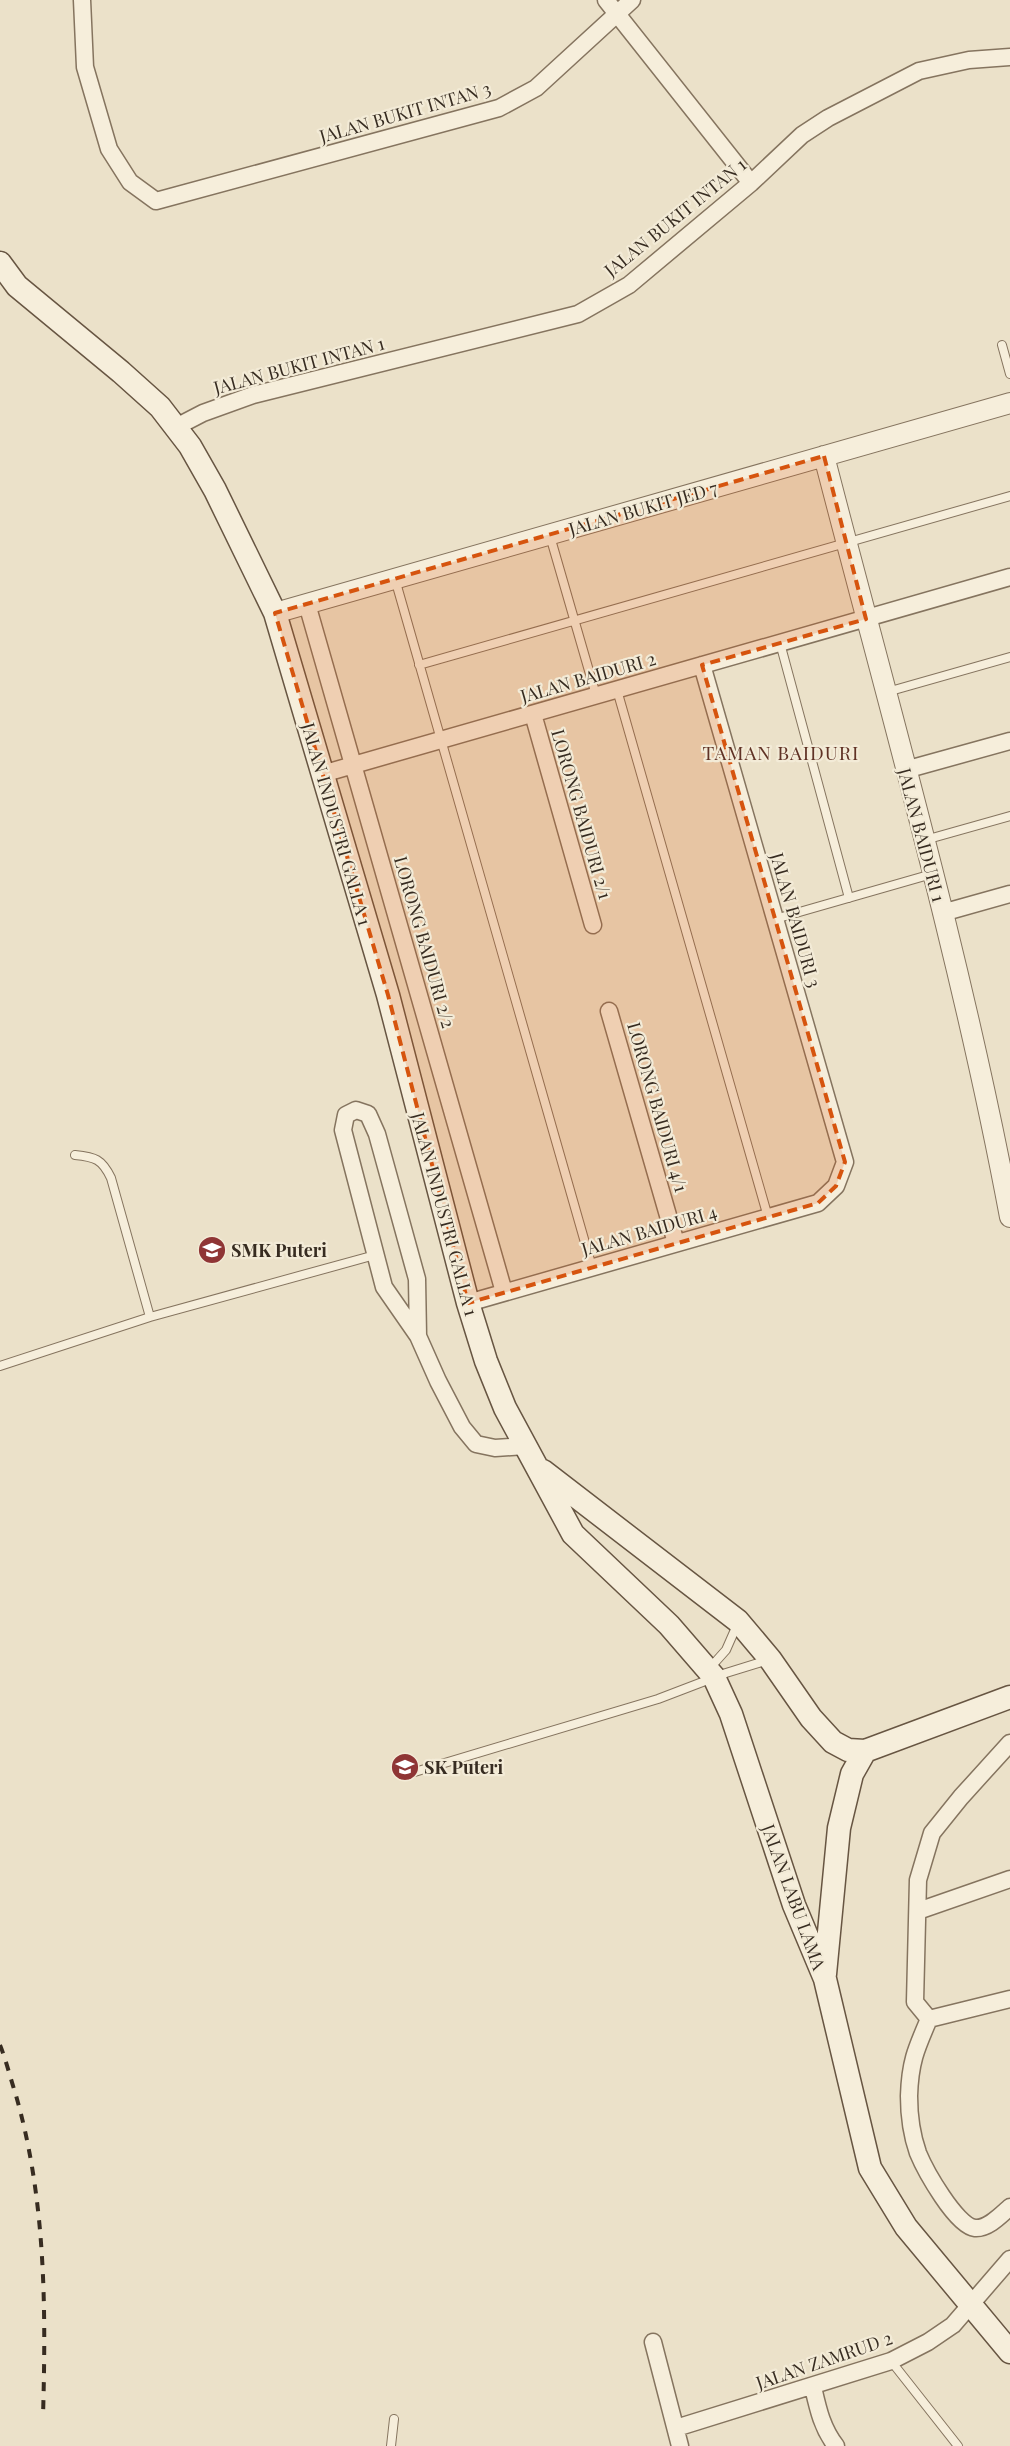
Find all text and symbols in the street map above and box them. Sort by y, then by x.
street label: JALAN BUKIT INTAN 3 [315,76,494,148]
street label: JALAN BUKIT INTAN 1 [598,152,751,282]
street label: JALAN BUKIT INTAN 1 [210,331,387,400]
street label: JALAN BUKIT JED 7 [565,475,721,541]
street label: JALAN BAIDURI 2 [517,646,658,708]
street label: JALAN INDUSTRI GALLA 1 [296,719,378,928]
street label: LORONG BAIDURI 2/1 [546,726,618,902]
district label: TAMAN BAIDURI [703,739,859,765]
street label: JALAN BAIDURI 1 [892,764,951,905]
street label: JALAN BAIDURI 3 [765,849,827,990]
street label: LORONG BAIDURI 2/2 [389,853,461,1031]
street label: LORONG BAIDURI 4/1 [622,1019,694,1195]
street label: JALAN INDUSTRI GALLA 1 [406,1109,484,1319]
street label: JALAN BAIDURI 4 [578,1199,719,1261]
school or university icon: SMK Puteri [197,1235,227,1265]
place label: SMK Puteri [231,1238,327,1262]
school or university icon: SK Puteri [390,1752,420,1782]
place label: SK Puteri [424,1755,503,1779]
street label: JALAN LABU LAMA [756,1820,832,1974]
street label: JALAN ZAMRUD 2 [752,2325,895,2395]

